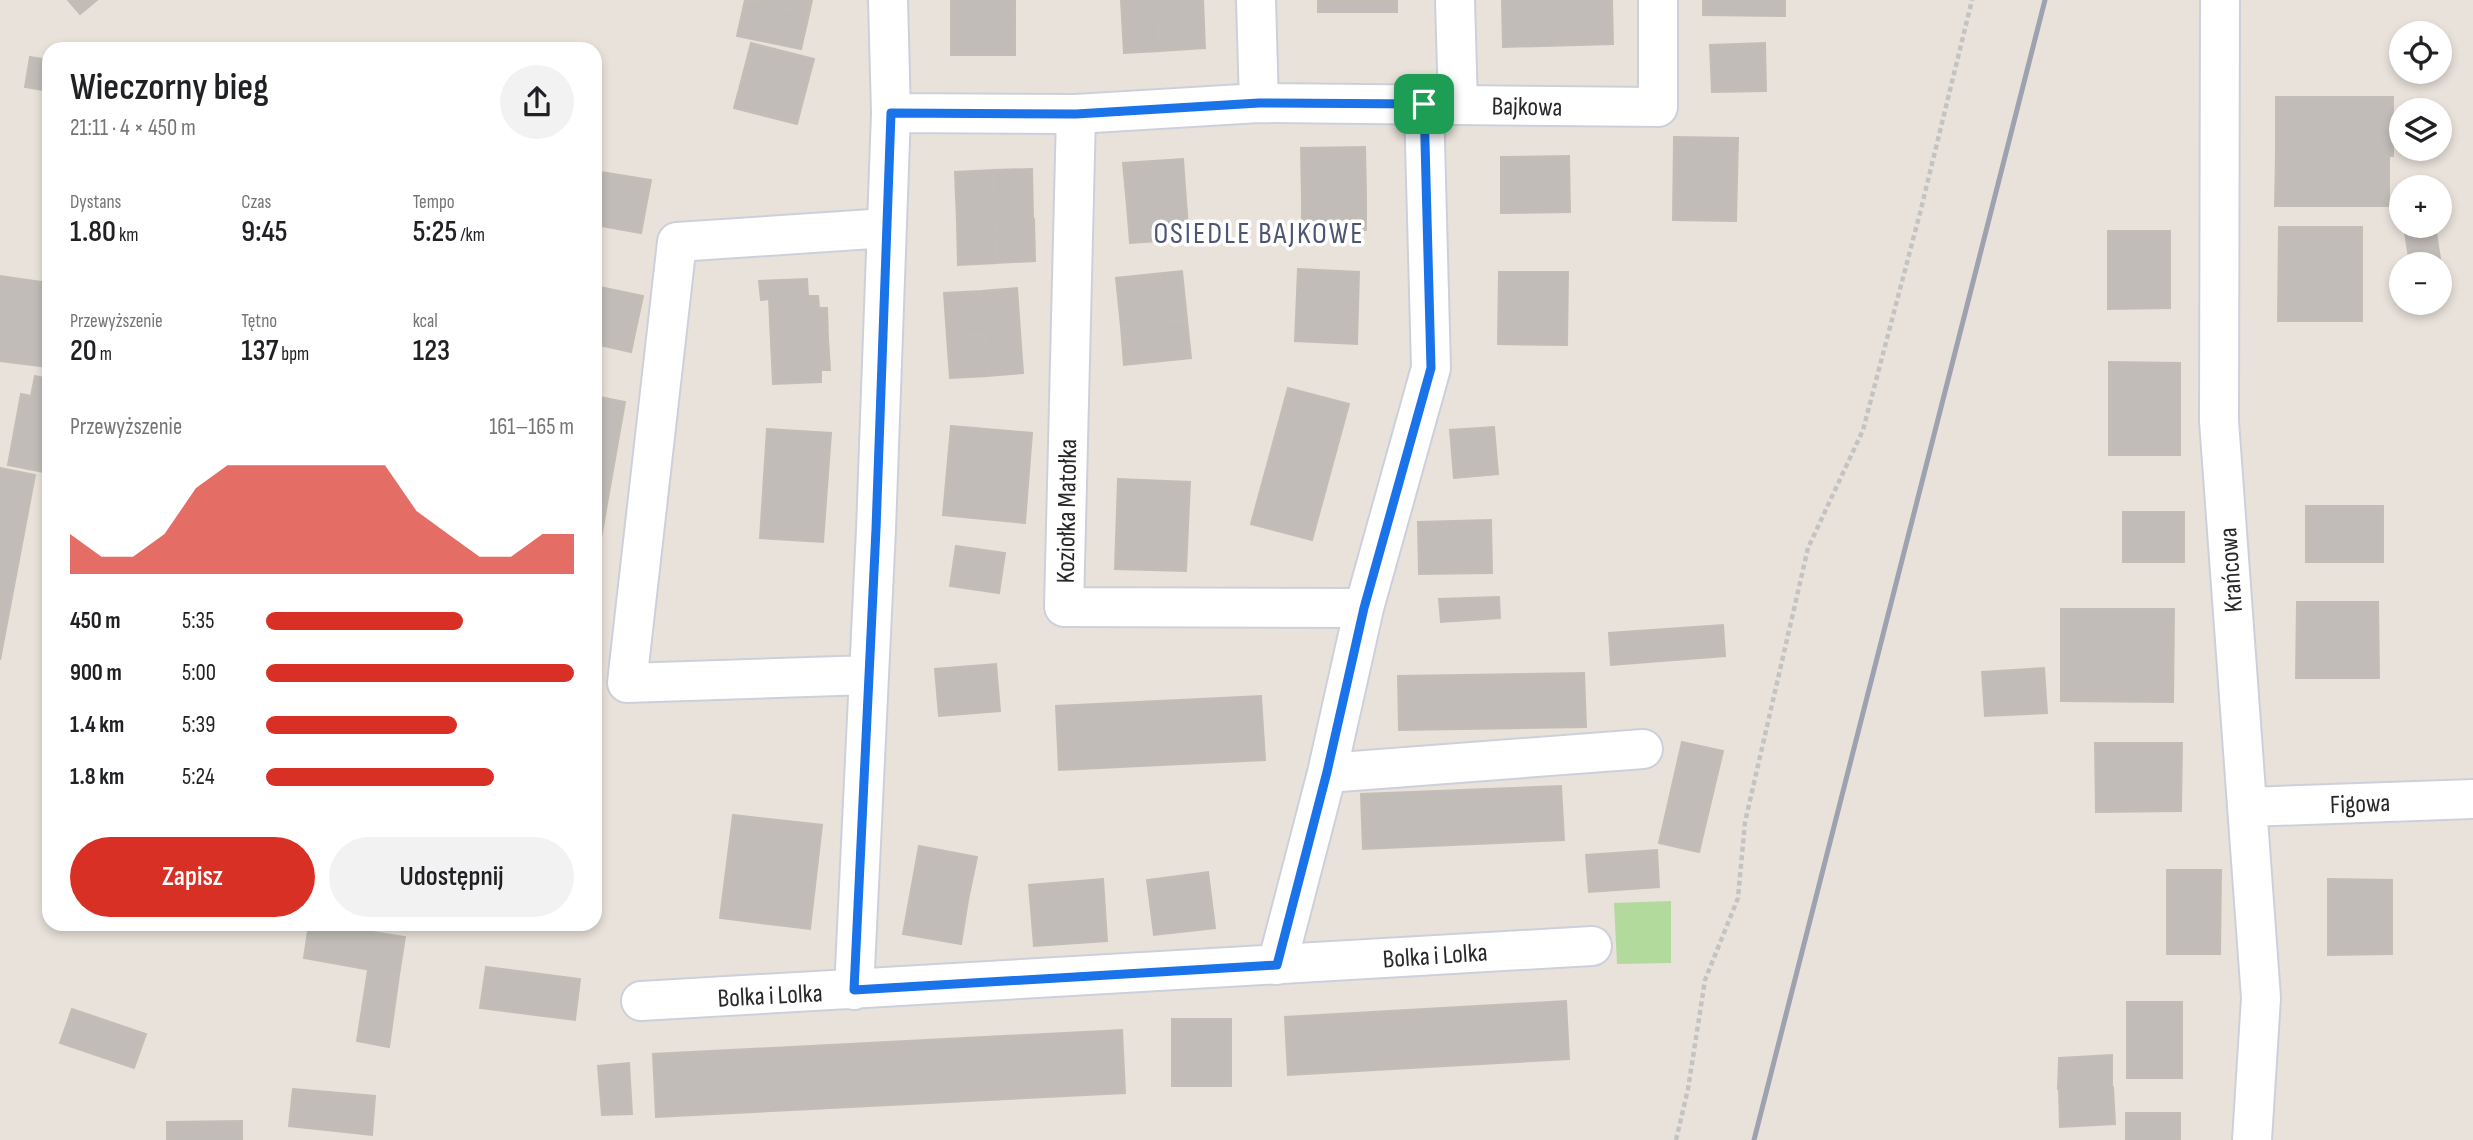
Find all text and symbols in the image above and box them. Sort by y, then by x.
map controls [2389,21,2452,315]
button: locate [2389,21,2452,84]
text: Wieczorny bieg [70,65,269,110]
button: share [500,65,574,139]
pin [1394,74,1454,134]
icon: arrive [1405,85,1443,123]
street label: Bajkowa [1491,91,1563,124]
button: layers [2389,98,2452,161]
text: 21:11 · 4 × 450 m [70,114,196,142]
button: + [2389,175,2452,238]
text: Dystans [70,191,121,214]
text: Czas [241,191,271,214]
text: Tempo [413,191,455,214]
text: 1.80 [70,214,116,250]
text: 9:45 [241,214,288,250]
text: 5:25 [413,214,457,250]
district label: OSIEDLE BAJKOWE [1153,216,1365,252]
text: km [116,224,138,247]
text: /km [457,224,485,247]
button: − [2389,252,2452,315]
text: Przewyższenie [70,310,163,333]
text: Tętno [241,310,277,333]
text: kcal [413,310,438,333]
text: 20 [70,333,97,369]
text: 137 [241,333,278,369]
text: 123 [413,333,450,369]
text: m [97,343,112,366]
text: bpm [278,343,309,366]
text: Przewyższenie [70,413,182,441]
text: 161–165 m [489,413,574,441]
street label: Koziołka Matołka [1051,438,1084,584]
street label: Krańcowa [2213,526,2250,613]
text: 450 m [70,607,121,635]
text: 5:35 [182,607,214,635]
text: 900 m [70,659,122,687]
text: 5:00 [182,659,216,687]
text: 1.4 km [70,711,124,739]
text: 5:39 [182,711,215,739]
text: 1.8 km [70,763,124,791]
text: 5:24 [182,763,215,791]
street label: Figowa [2329,788,2391,821]
button: Zapisz [70,837,315,917]
button: Udostępnij [329,837,574,917]
street label: Bolka i Lolka [1382,937,1489,976]
street label: Bolka i Lolka [717,978,823,1015]

